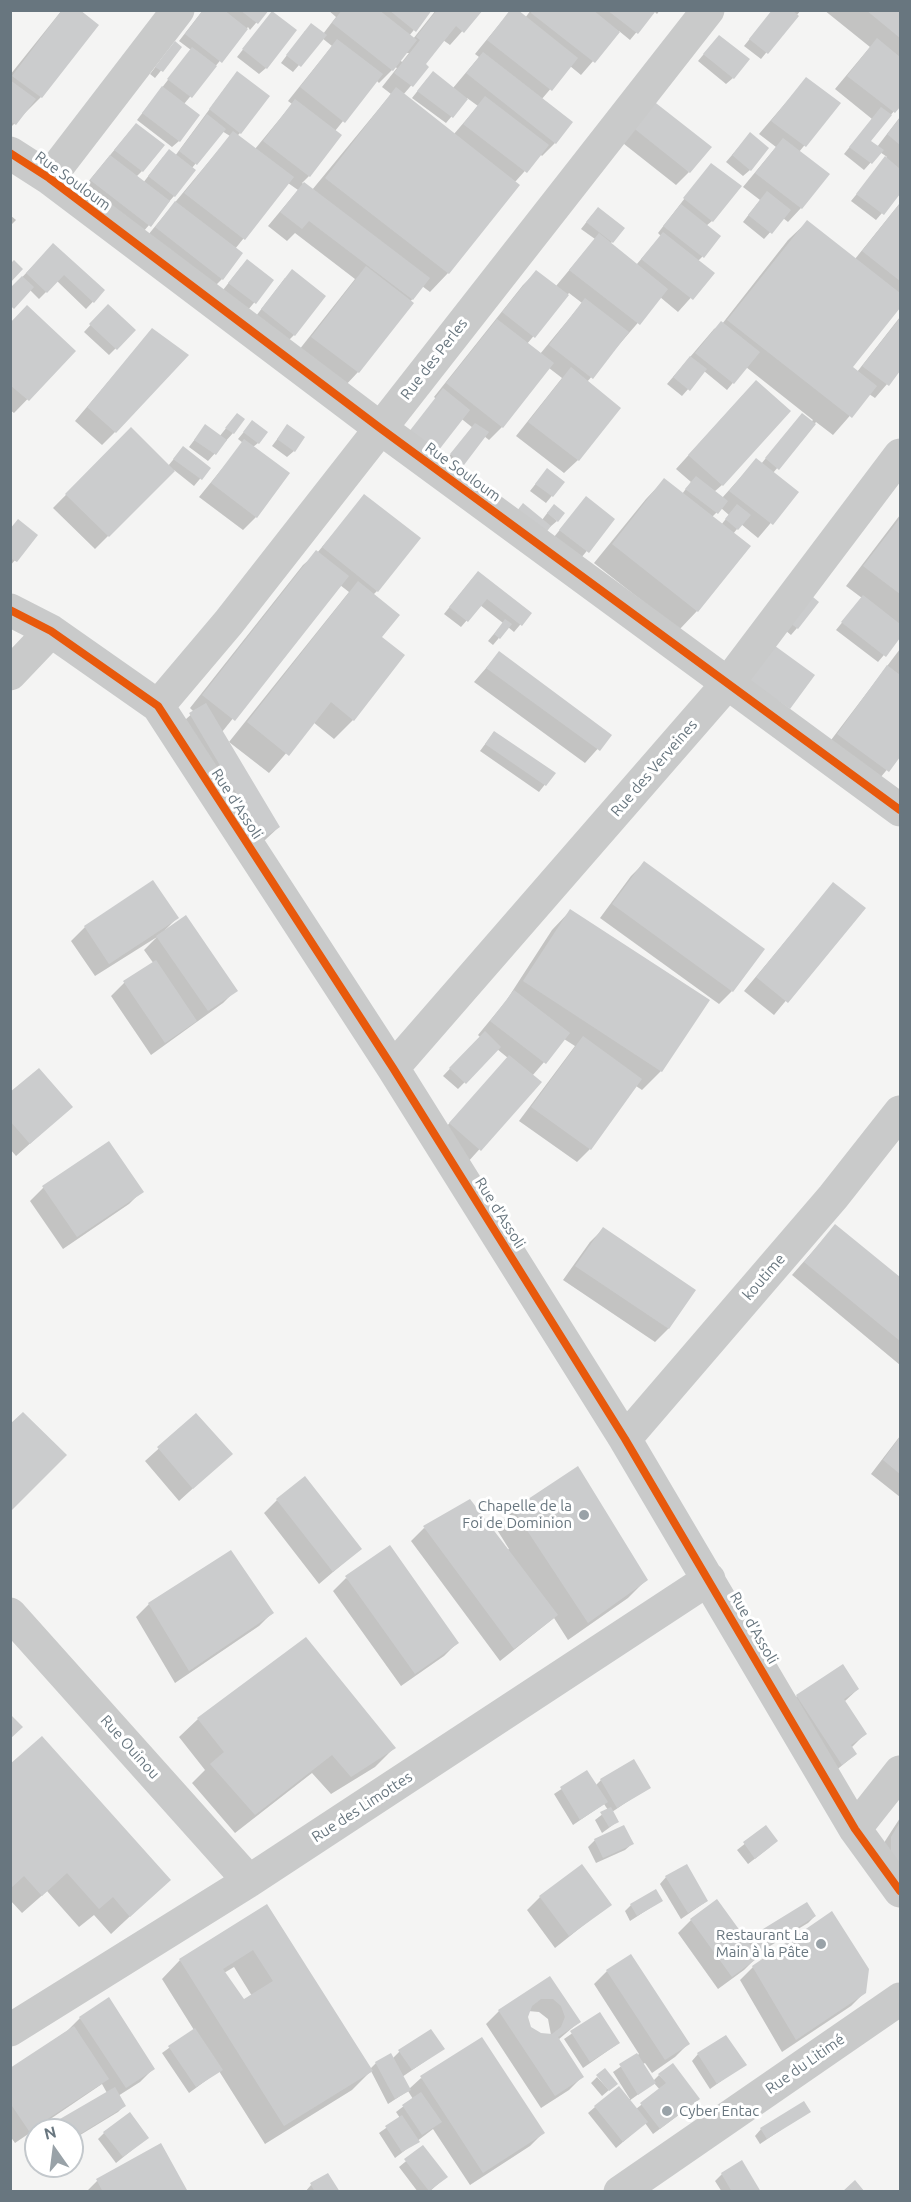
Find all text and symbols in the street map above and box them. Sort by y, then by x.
street label: Rue Souloum [32,148,114,214]
street label: Rue des Perles [397,315,471,403]
street label: Rue Souloum [422,439,504,505]
street label: Rue des Verveines [607,716,701,820]
street label: Rue d'Assoli [208,765,266,843]
street label: Rue d'Assoli [471,1174,529,1252]
street label: koutime [739,1250,789,1304]
place label: Chapelle de la Foi de Dominion [462,1497,572,1532]
marker: Chapelle de la Foi de Dominion [577,1508,591,1522]
street label: Rue d'Assoli [726,1589,782,1667]
street label: Rue Ouinou [97,1711,163,1783]
street label: Rue des Limottes [308,1768,416,1846]
place label: Restaurant La Main à la Pâte [716,1926,809,1961]
marker: Restaurant La Main à la Pâte [814,1937,828,1951]
street label: Rue du Litimé [762,2030,848,2098]
place label: Cyber Entac [679,2102,759,2120]
marker: Cyber Entac [660,2104,674,2118]
north arrow [24,2118,84,2178]
text: N [42,2122,58,2143]

